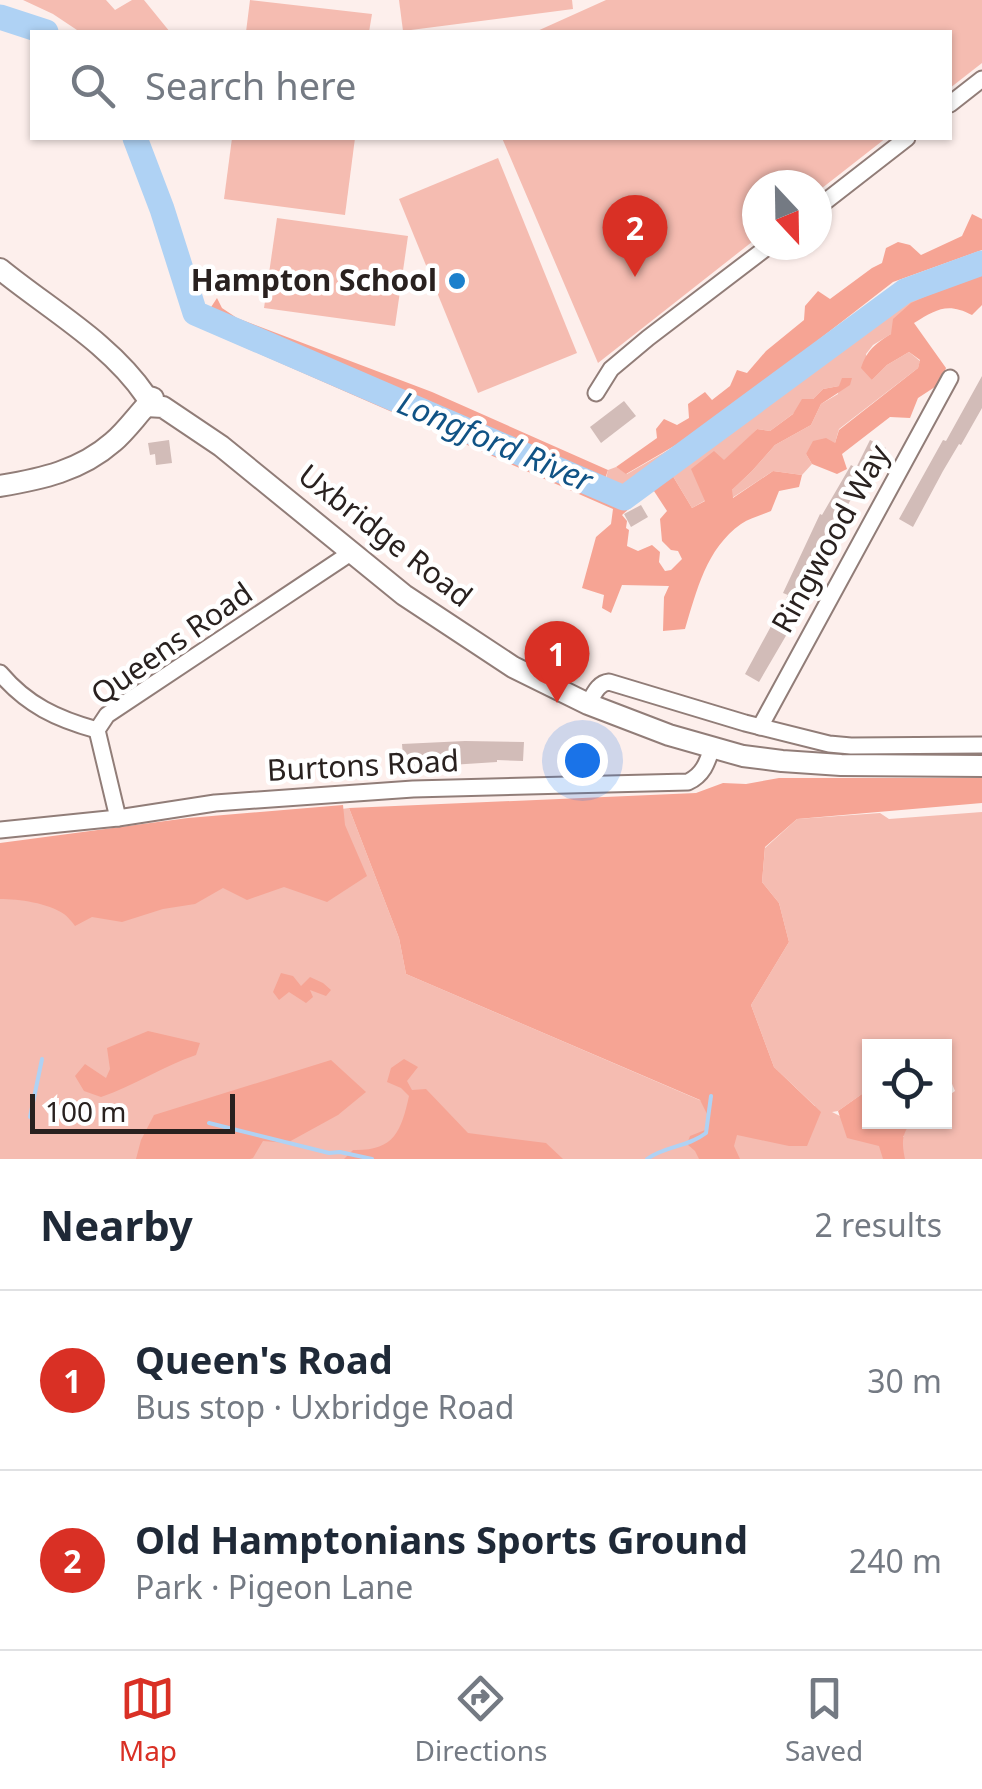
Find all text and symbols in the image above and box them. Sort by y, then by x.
search box [30,30,952,140]
icon: search [65,58,120,113]
text: Search here [145,59,356,111]
north arrow [742,170,832,260]
pin: 2 [602,194,668,277]
place label: Hampton School [191,259,437,300]
marker: Hampton School [446,270,468,292]
water label: Longford River [392,380,601,501]
street label: Ringwood Way [761,436,899,640]
street label: Uxbridge Road [291,454,481,616]
street label: Queens Road [82,572,260,714]
pin: 1 [524,620,590,703]
your location [557,735,608,786]
street label: Burtons Road [266,739,460,790]
map controls [862,1039,952,1129]
button: locate [862,1039,952,1129]
scale bar [30,1089,235,1134]
text: 100 m [45,1092,127,1130]
text: Nearby [40,1196,193,1253]
text: 2 results [815,1203,942,1246]
text: Queen's Road [135,1333,393,1385]
text: 1 [63,1359,82,1402]
text: 30 m [867,1359,942,1402]
text: Bus stop · Uxbridge Road [135,1385,514,1428]
text: Old Hamptonians Sports Ground [135,1513,748,1565]
text: 2 [63,1539,82,1582]
text: 240 m [849,1539,942,1582]
text: Park · Pigeon Lane [135,1565,413,1608]
tab: Map [119,1671,177,1769]
tab: Directions [415,1671,547,1769]
tab: Saved [785,1671,863,1769]

